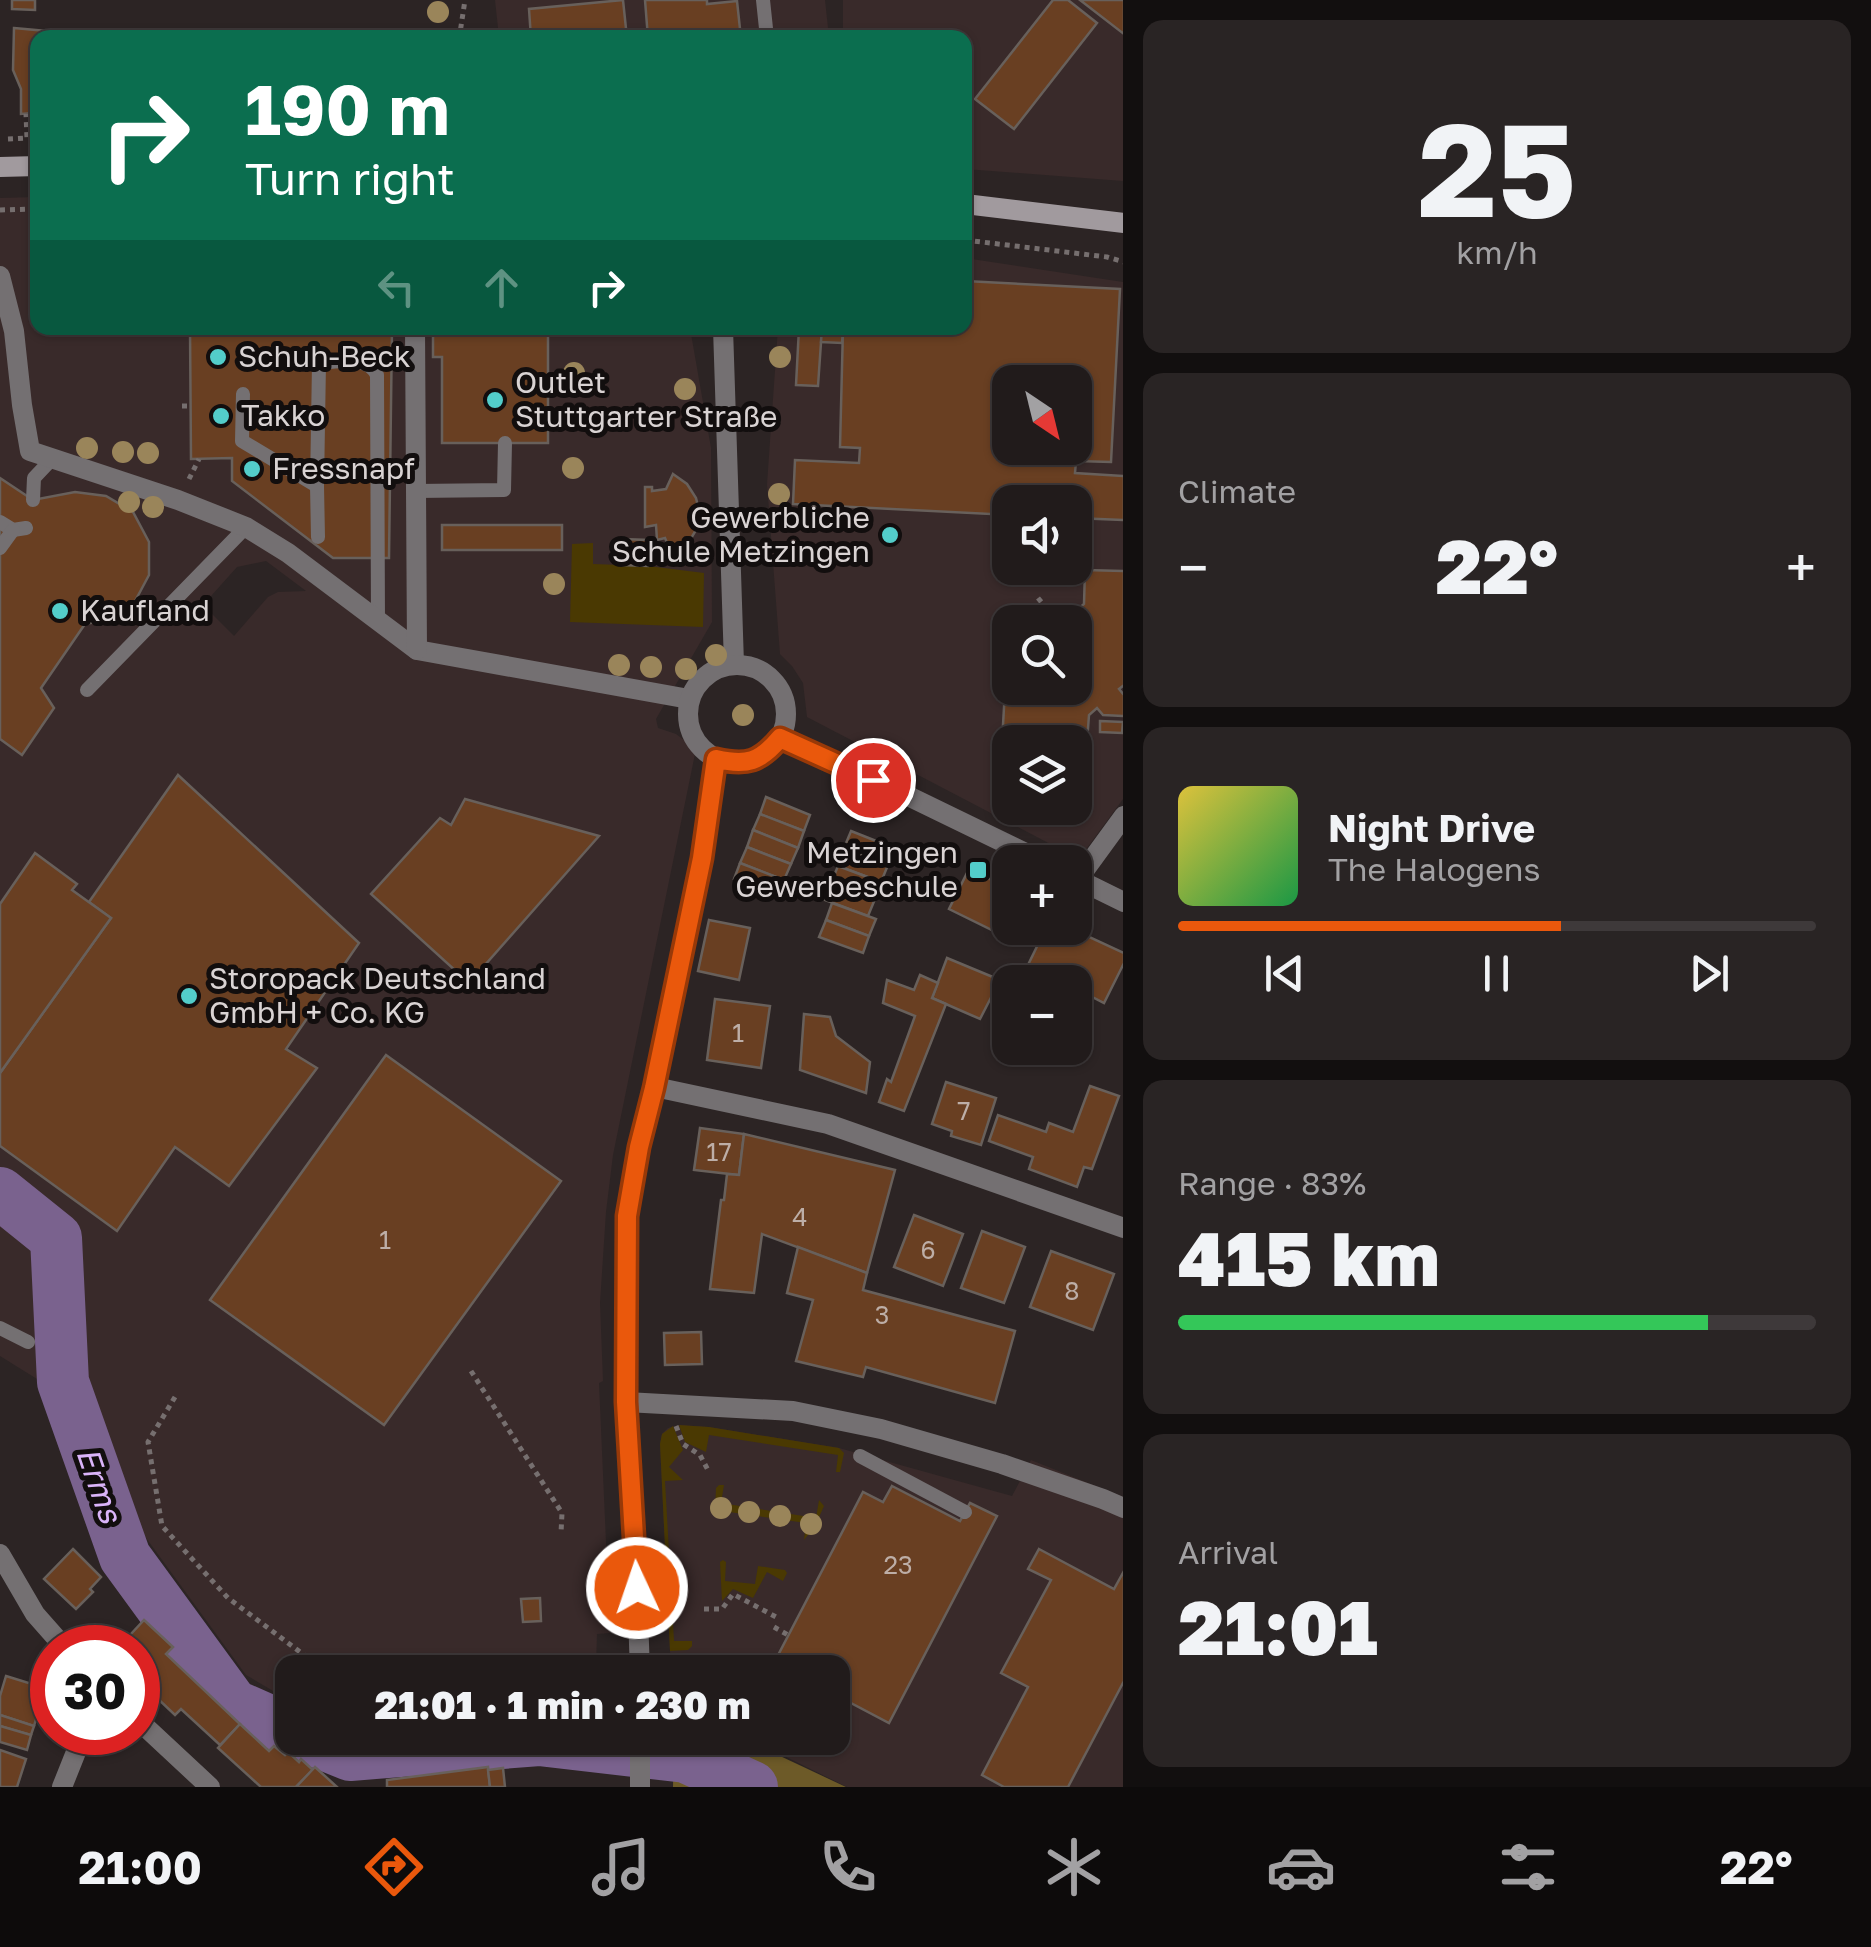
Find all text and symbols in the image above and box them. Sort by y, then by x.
text: 190 m [245,66,450,150]
icon: right [80,70,210,200]
text: 25 [1418,90,1576,246]
text: Turn right [245,151,455,205]
text: km/h [1456,233,1538,271]
icon: left [369,260,424,315]
icon: ahead [474,260,529,315]
icon: right [579,260,634,315]
place label: Schuh-Beck [238,338,411,374]
marker: Schuh-Beck [207,346,229,368]
place label: Outlet Stuttgarter Straße [515,364,778,434]
north arrow [992,365,1092,465]
map controls [992,365,1092,1065]
marker: Outlet Stuttgarter Straße [484,389,506,411]
place label: Takko [241,397,325,433]
marker: Takko [210,405,232,427]
place label: Fressnapf [272,450,415,486]
marker: Fressnapf [241,458,263,480]
text: Climate [1178,472,1296,510]
button: sound [992,485,1092,585]
place label: Gewerbliche Schule Metzingen [612,499,870,569]
text: 22° [1436,520,1558,611]
marker: Gewerbliche Schule Metzingen [879,524,901,546]
text: − [1178,534,1208,600]
text: + [1786,534,1816,600]
place label: Kaufland [80,592,210,628]
marker: Kaufland [49,600,71,622]
button: search [992,605,1092,705]
button: layers [992,725,1092,825]
pin [831,738,916,823]
icon: arrive [846,753,901,808]
text: Night Drive [1328,805,1535,850]
place label: Metzingen Gewerbeschule [735,834,958,904]
button: + [992,845,1092,945]
text: The Halogens [1328,850,1540,888]
marker: Metzingen Gewerbeschule [967,859,989,881]
icon: previous [1257,946,1312,1001]
icon: pause [1469,946,1524,1001]
icon: next [1682,946,1737,1001]
place label: Storopack Deutschland GmbH + Co. KG [209,960,546,1030]
button: − [992,965,1092,1065]
marker: Storopack Deutschland GmbH + Co. KG [178,985,200,1007]
house number: 1 [732,1017,744,1048]
house number: 7 [957,1095,971,1126]
house number: 17 [706,1136,732,1167]
text: Range · 83% [1178,1164,1366,1202]
house number: 4 [792,1201,808,1232]
text: 415 km [1178,1212,1440,1303]
house number: 1 [379,1224,391,1255]
house number: 6 [920,1234,936,1265]
house number: 8 [1064,1275,1080,1306]
house number: 3 [875,1299,889,1330]
water label: Erms [69,1442,131,1529]
text: Arrival [1178,1533,1278,1571]
position arrow [585,1536,689,1640]
house number: 23 [883,1549,913,1580]
text: 21:01 [1178,1581,1378,1672]
speed limit sign: 30 [30,1625,160,1755]
text: 21:01 · 1 min · 230 m [374,1682,751,1727]
icon: directions [359,1832,429,1902]
icon: music [586,1832,656,1902]
icon: phone [813,1832,883,1902]
icon: climate [1039,1832,1109,1902]
icon: car [1266,1832,1336,1902]
icon: filters [1493,1832,1563,1902]
text: 21:00 [78,1840,202,1894]
text: 22° [1720,1840,1793,1894]

